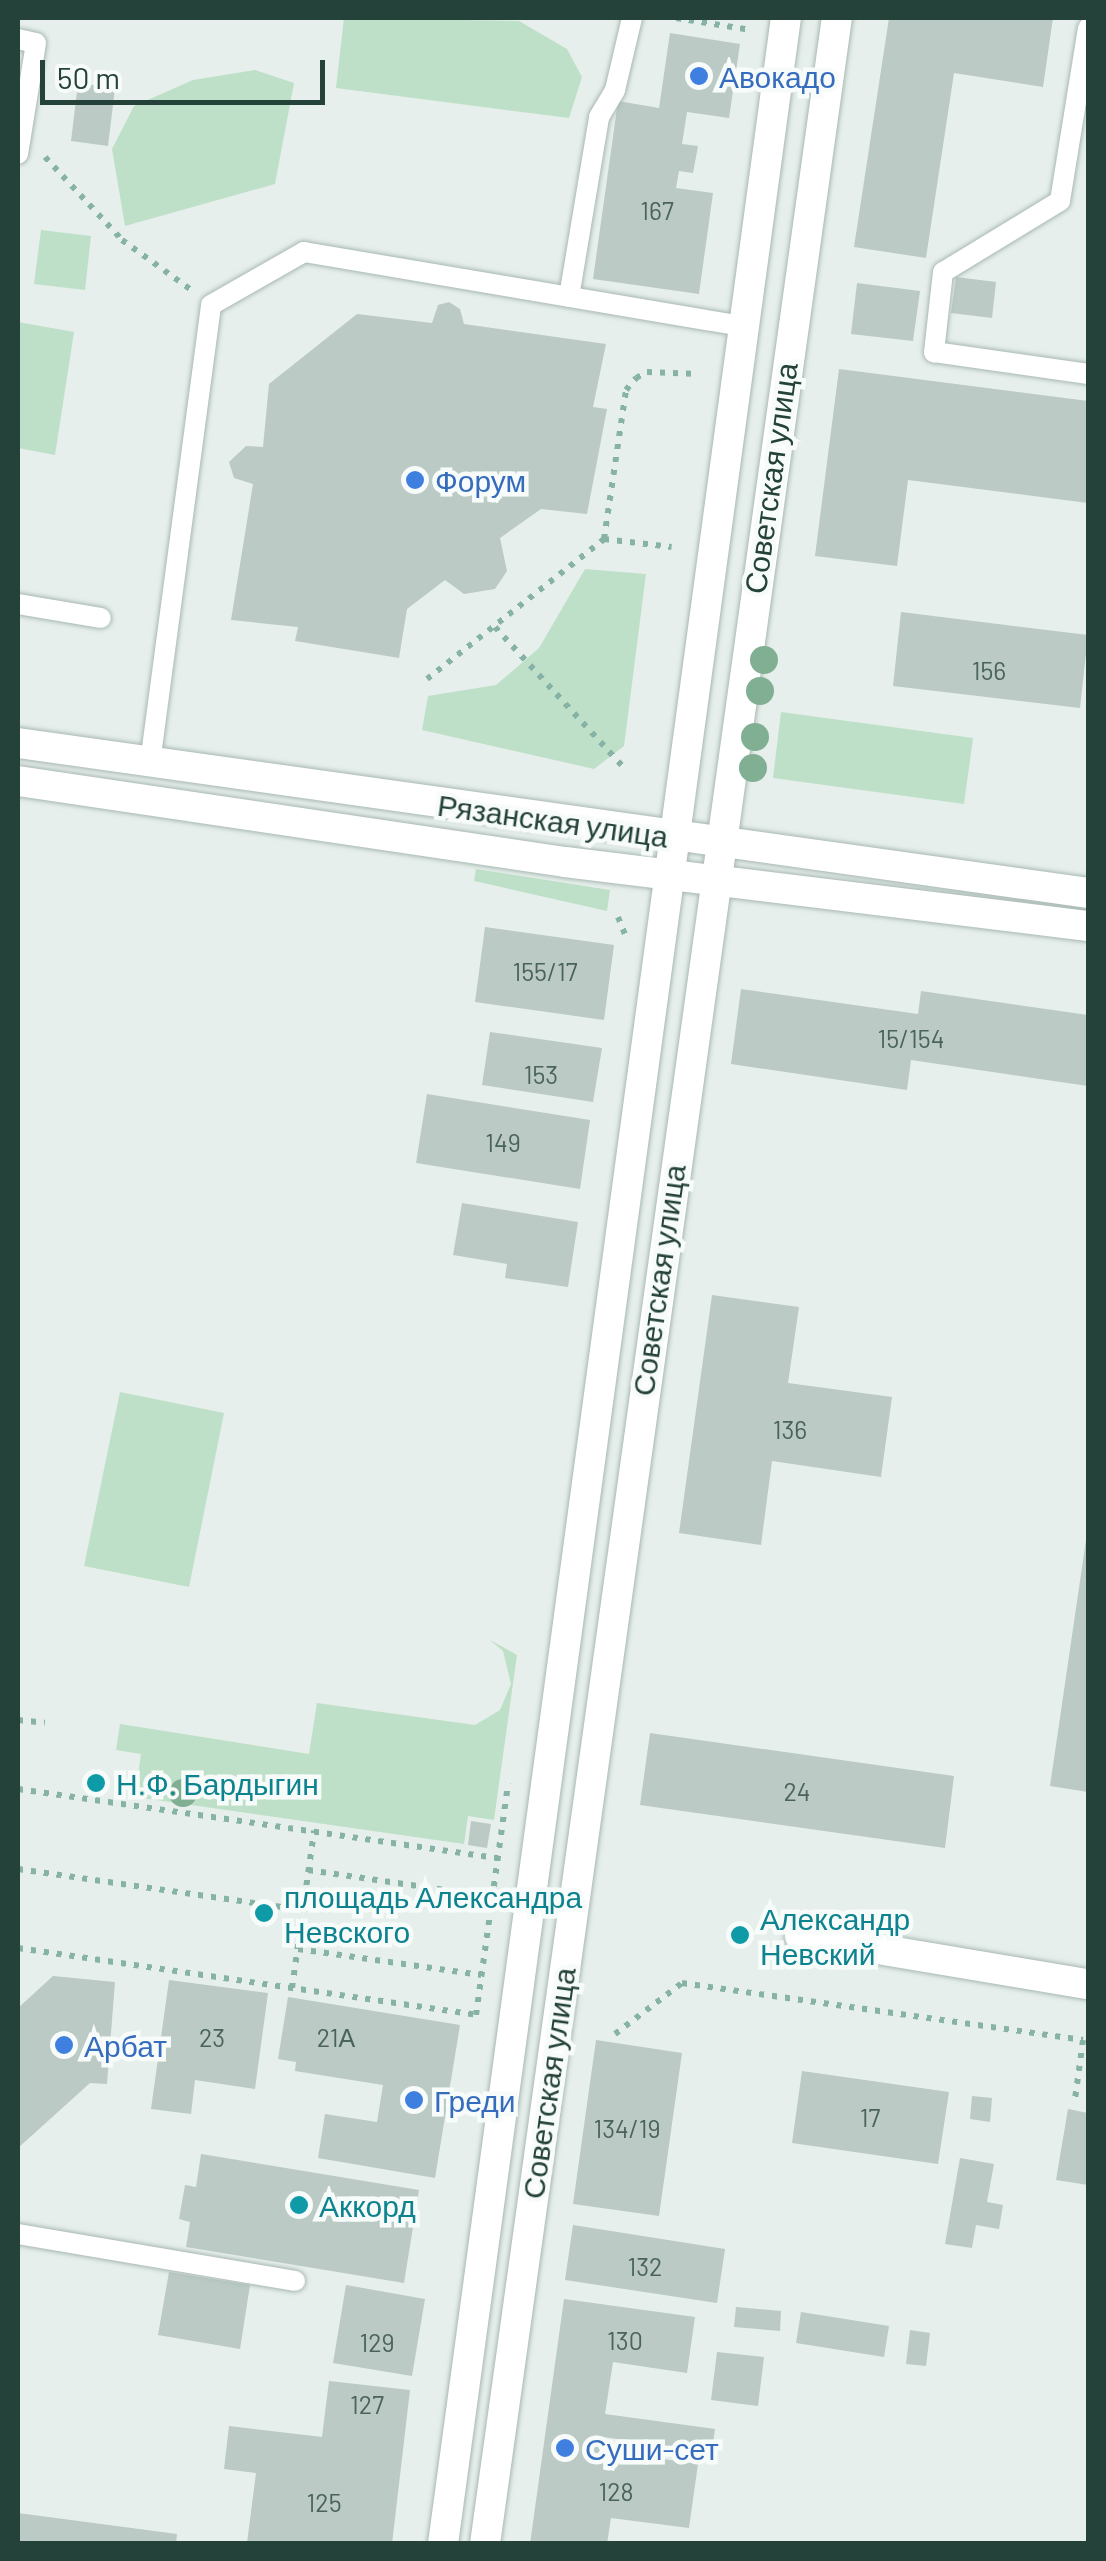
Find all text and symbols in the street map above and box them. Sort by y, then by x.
scale bar [45,40,330,102]
place label: Авокадо [719,58,836,94]
text: 50 m [57,59,120,95]
marker: Авокадо [688,65,710,87]
house number: 167 [640,195,674,225]
street label: Советская улица [736,360,804,596]
place label: Форум [435,462,526,498]
marker: Форум [404,469,426,491]
house number: 156 [972,655,1006,685]
street label: Рязанская улица [435,786,671,854]
house number: 155/17 [512,956,578,986]
house number: 15/154 [878,1023,944,1053]
house number: 153 [524,1059,558,1089]
house number: 149 [485,1127,521,1157]
street label: Советская улица [624,1162,692,1398]
house number: 136 [773,1414,807,1444]
place label: Н.Ф. Бардыгин [116,1765,319,1801]
marker: Н.Ф. Бардыгин [85,1772,107,1794]
house number: 24 [783,1776,811,1806]
place label: площадь Александра Невского [284,1878,582,1948]
place label: Александр Невский [760,1900,910,1970]
marker: площадь Александра Невского [253,1902,275,1924]
marker: Александр Невский [729,1924,751,1946]
street label: Советская улица [514,1965,582,2201]
house number: 23 [199,2022,225,2052]
house number: 21А [317,2022,355,2052]
place label: Арбат [84,2027,167,2063]
marker: Арбат [53,2034,75,2056]
place label: Греди [434,2082,516,2118]
marker: Греди [403,2089,425,2111]
house number: 17 [860,2102,880,2132]
house number: 134/19 [593,2113,661,2143]
place label: Аккорд [319,2187,416,2223]
marker: Аккорд [288,2194,310,2216]
house number: 132 [627,2251,663,2281]
house number: 130 [607,2325,643,2355]
house number: 129 [359,2327,395,2357]
house number: 127 [350,2389,384,2419]
place label: Суши-сет [585,2430,719,2466]
marker: Суши-сет [554,2437,576,2459]
house number: 128 [598,2476,634,2506]
house number: 125 [307,2487,341,2517]

